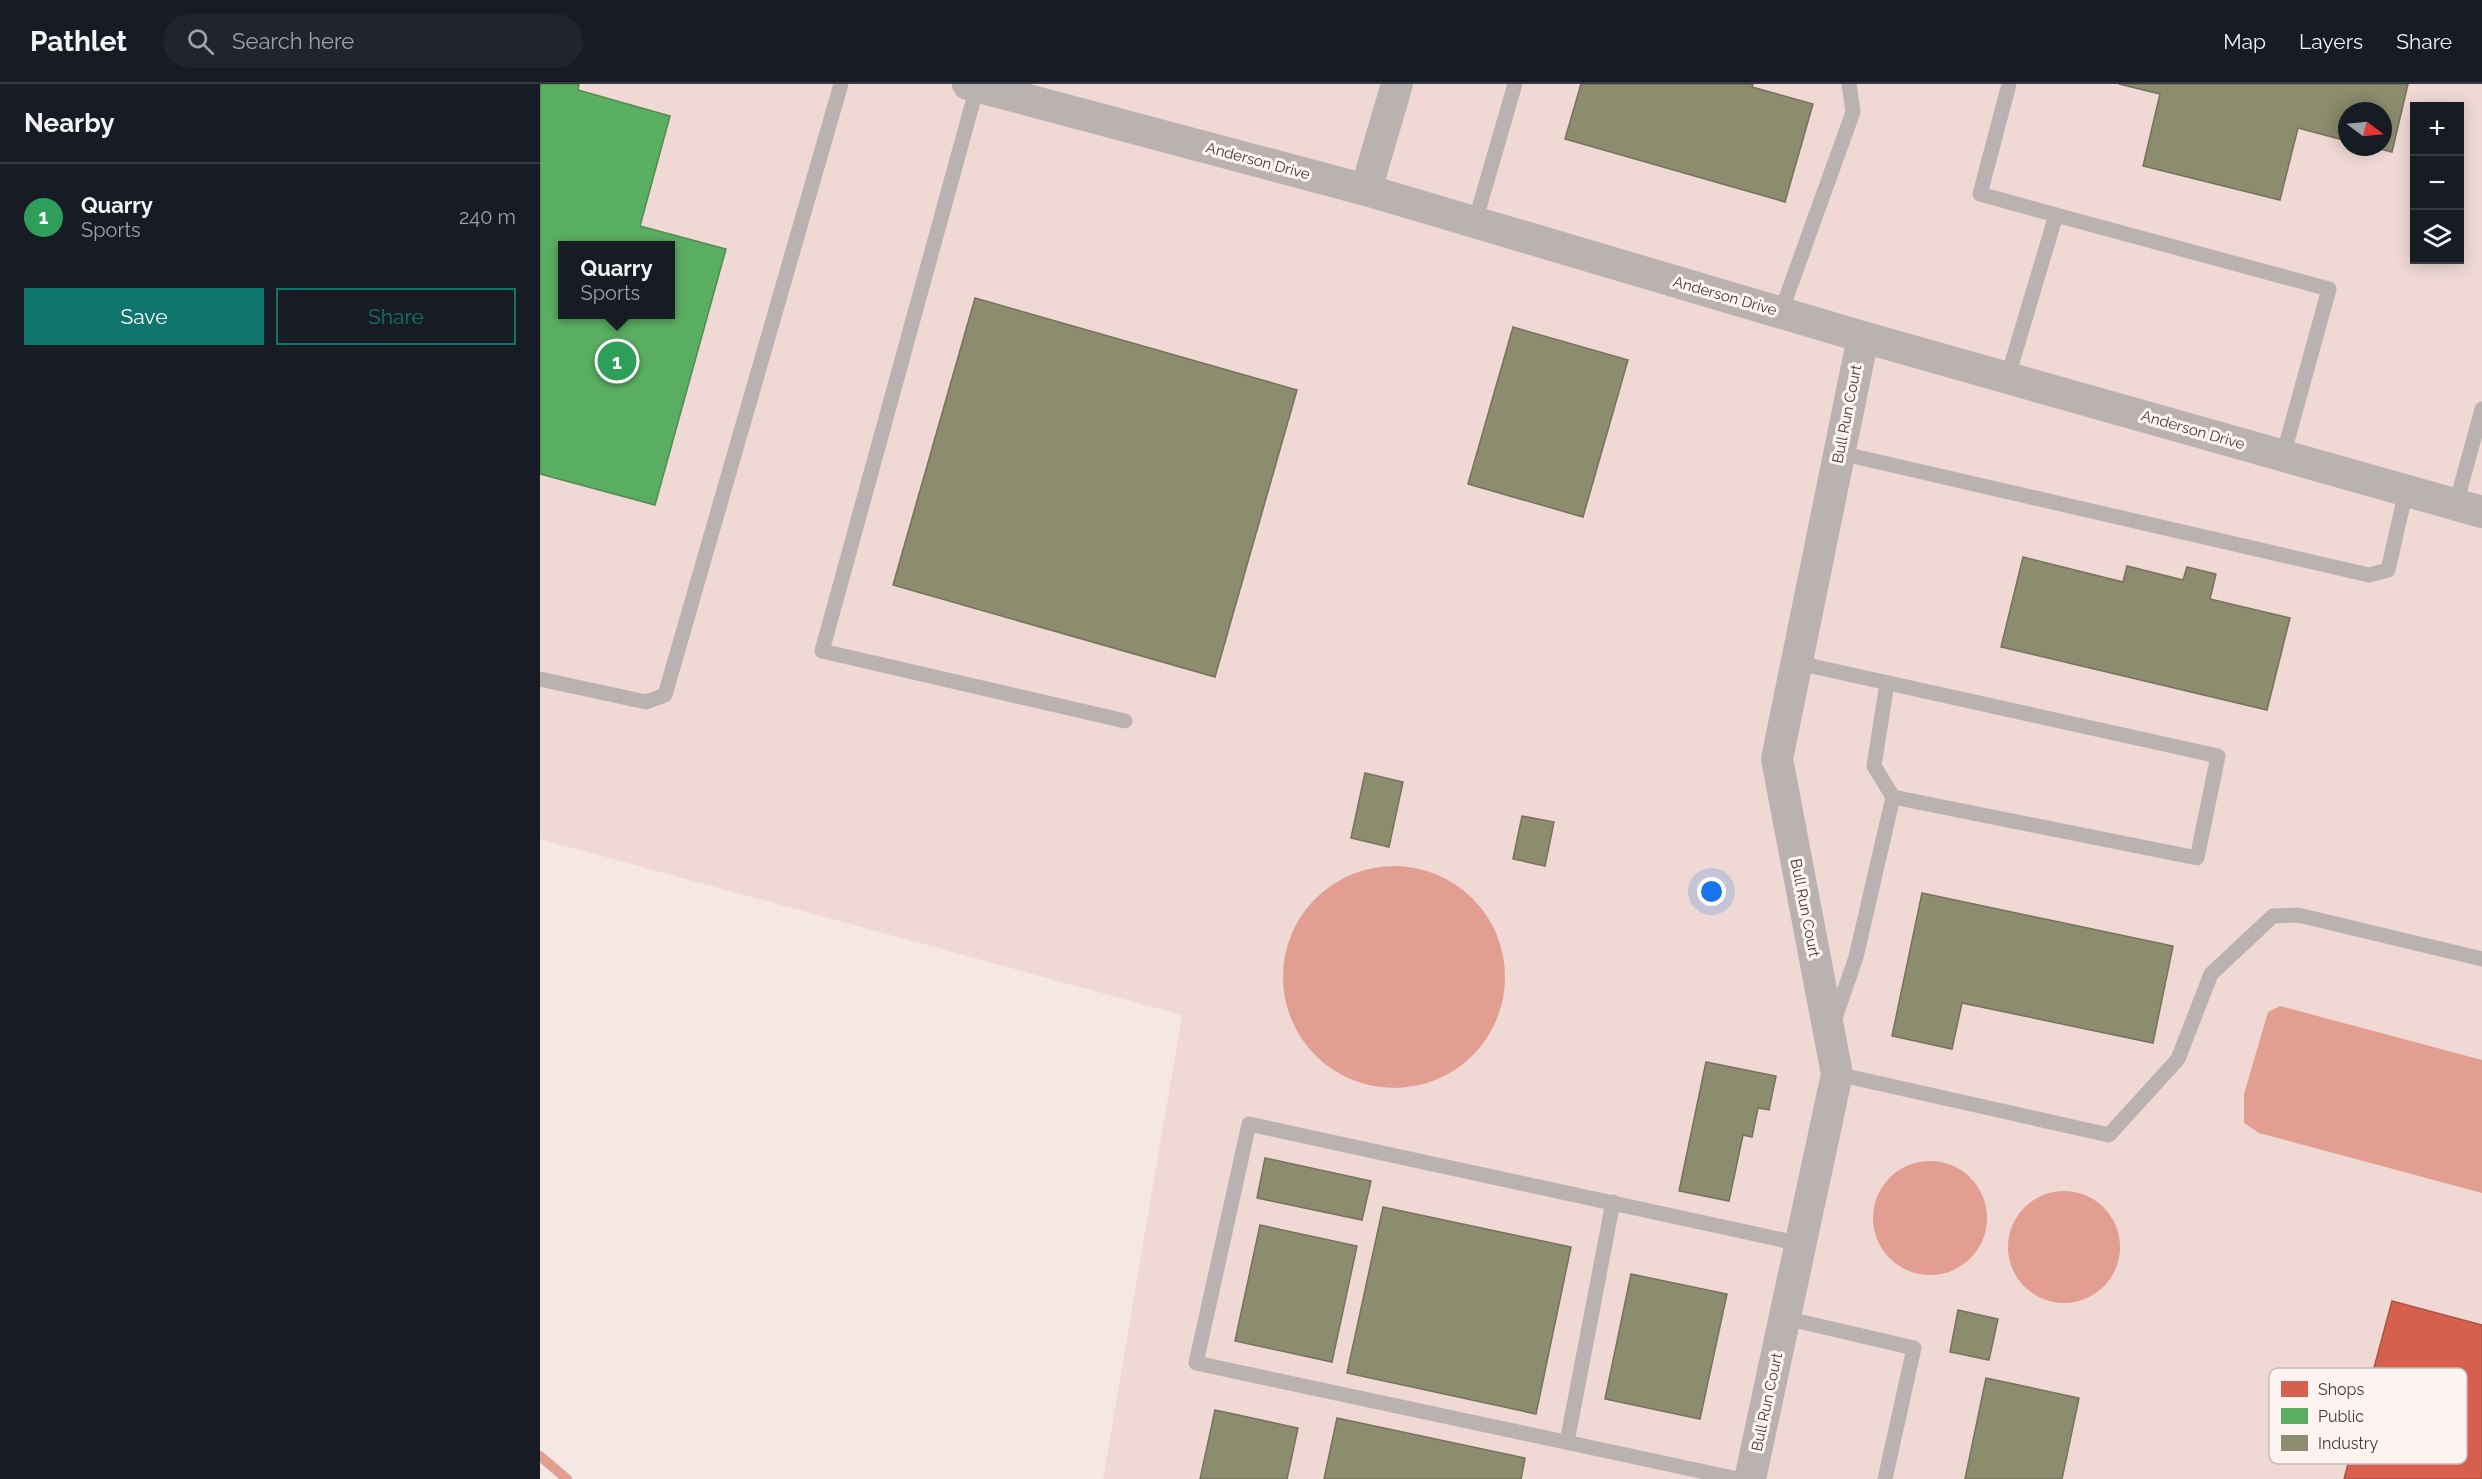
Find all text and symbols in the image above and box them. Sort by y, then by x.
search box [163,14,583,68]
text: Pathlet [30,25,127,58]
icon: search [184,25,217,58]
text: Search here [232,28,354,54]
text: Map [2223,29,2266,54]
text: Layers [2299,29,2363,54]
text: Share [2396,29,2452,54]
north arrow [2338,102,2392,156]
map controls [2410,102,2464,264]
button: + [2410,102,2464,156]
text: Nearby [24,108,114,138]
street label: Anderson Drive [1204,138,1312,184]
button: − [2410,156,2464,210]
text: Quarry [81,192,153,218]
text: 1 [39,205,48,229]
text: 240 m [459,205,516,229]
button: layers [2410,210,2464,264]
text: Sports [81,218,141,242]
popup [558,241,675,319]
text: Quarry [581,255,652,281]
street label: Anderson Drive [1671,273,1779,319]
text: Sports [581,281,640,305]
button: Save [24,288,264,345]
button: Share [276,288,516,345]
pin: 1 [598,338,637,384]
street label: Bull Run Court [1829,363,1865,465]
street label: Anderson Drive [2139,407,2247,453]
street label: Bull Run Court [1787,857,1823,959]
your location [1697,877,1726,906]
street label: Bull Run Court [1748,1351,1786,1453]
legend [2269,1368,2467,1464]
text: Shops [2318,1380,2364,1399]
text: Public [2318,1407,2364,1426]
text: Industry [2318,1434,2378,1453]

